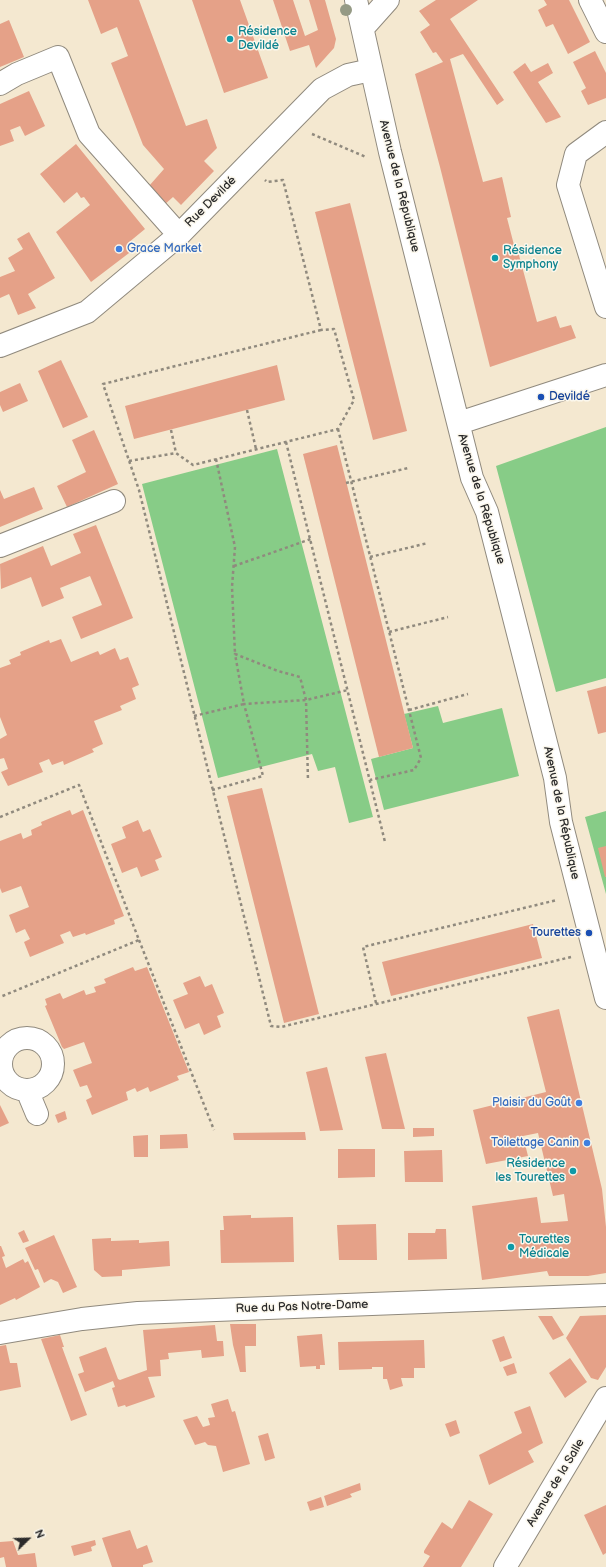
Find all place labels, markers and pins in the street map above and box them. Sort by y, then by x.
place label: Résidence Devildé [238,25,297,53]
marker: Résidence Devildé [225,34,235,44]
place label: Grace Market [127,242,202,256]
marker: Grace Market [114,244,124,254]
place label: Résidence Symphony [503,244,562,272]
marker: Résidence Symphony [490,253,500,263]
place label: Devildé [549,390,590,404]
marker: Devildé [536,392,546,402]
place label: Tourettes [530,926,581,940]
marker: Tourettes [584,928,594,938]
place label: Plaisir du Goût [492,1096,571,1110]
marker: Plaisir du Goût [574,1098,584,1108]
place label: Toilettage Canin [491,1136,579,1150]
marker: Toilettage Canin [582,1138,592,1148]
place label: Résidence les Tourettes [496,1157,565,1185]
marker: Résidence les Tourettes [568,1166,578,1176]
place label: Tourettes Médicale [519,1233,570,1261]
marker: Tourettes Médicale [506,1242,516,1252]

